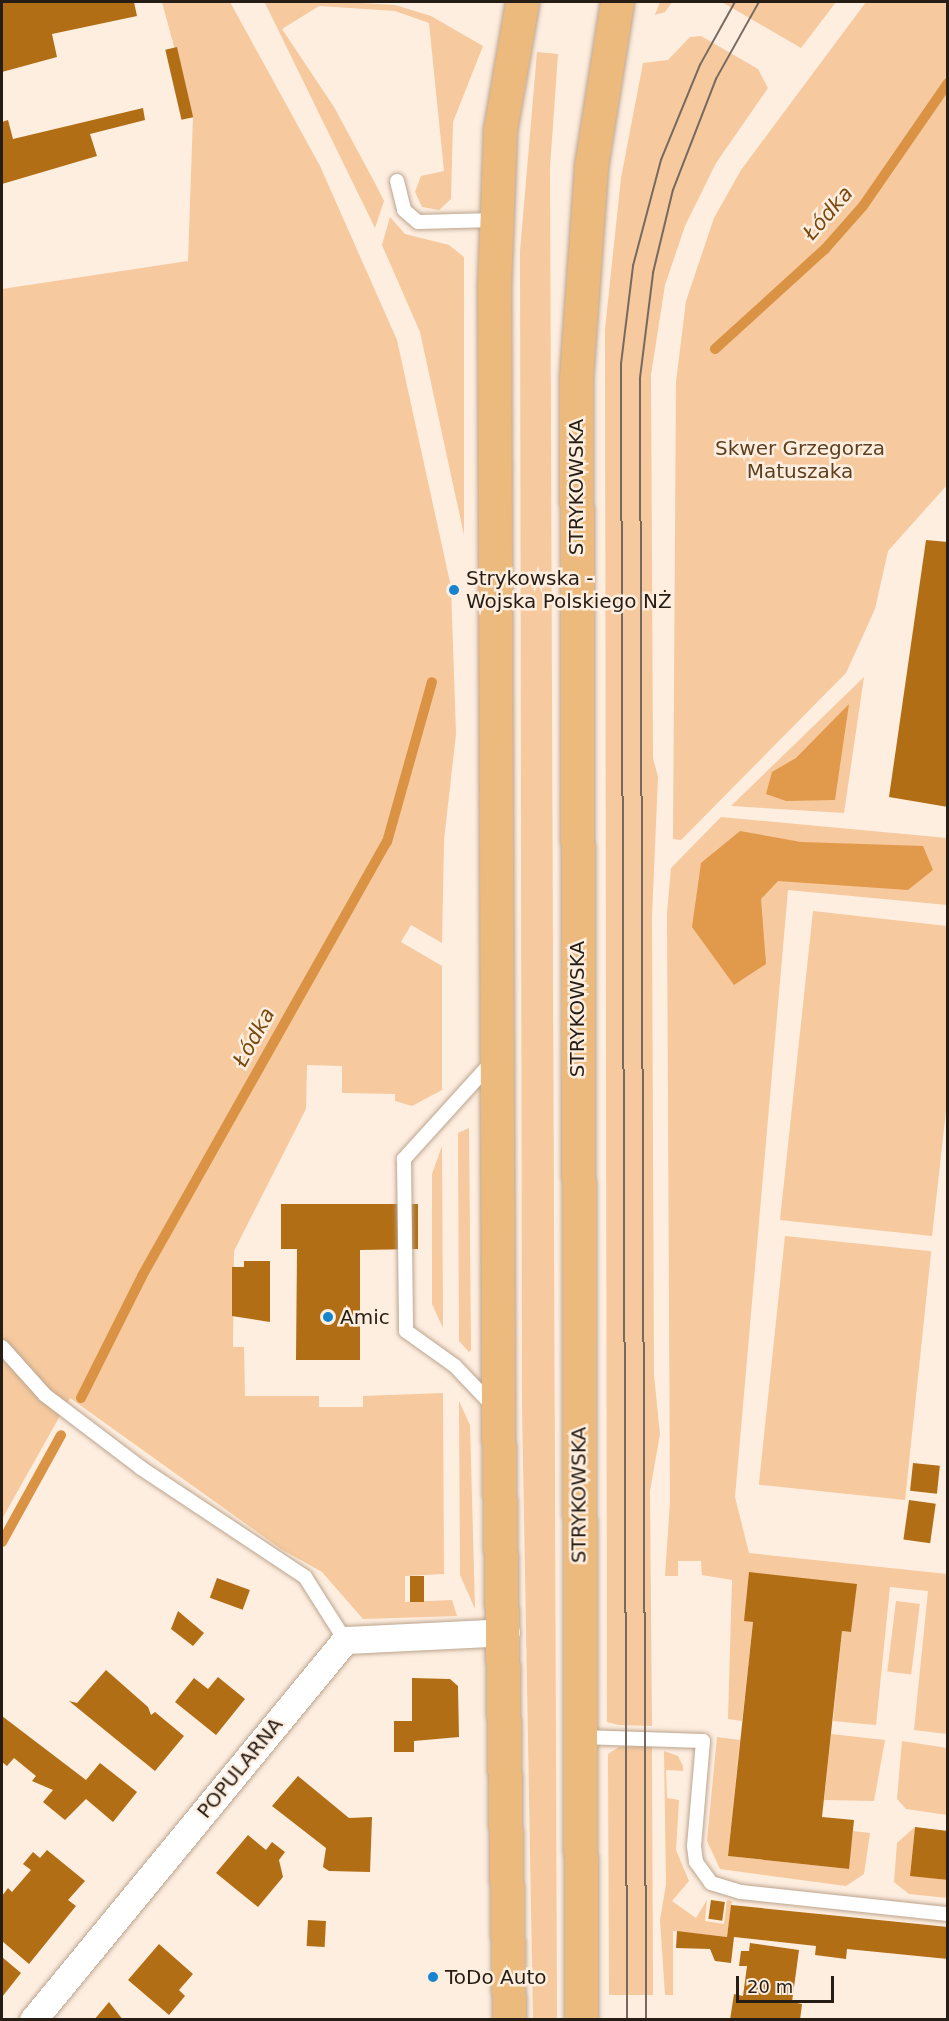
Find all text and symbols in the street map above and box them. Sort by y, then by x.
water label: Łódka [798,181,858,245]
street label: STRYKOWSKA [564,419,588,555]
park label: Skwer Grzegorza Matuszaka [715,437,885,484]
place label: Strykowska - Wojska Polskiego NŻ [466,566,672,613]
marker: Strykowska - Wojska Polskiego NŻ [447,583,461,597]
street label: STRYKOWSKA [565,941,589,1077]
water label: Łódka [228,1003,280,1071]
place label: Amic [340,1305,390,1329]
marker: Amic [321,1310,335,1324]
street label: STRYKOWSKA [567,1427,591,1563]
street label: POPULARNA [192,1713,288,1823]
scale bar [739,1964,836,2002]
place label: ToDo Auto [445,1965,546,1989]
marker: ToDo Auto [426,1970,440,1984]
text: 20 m [747,1976,793,1997]

